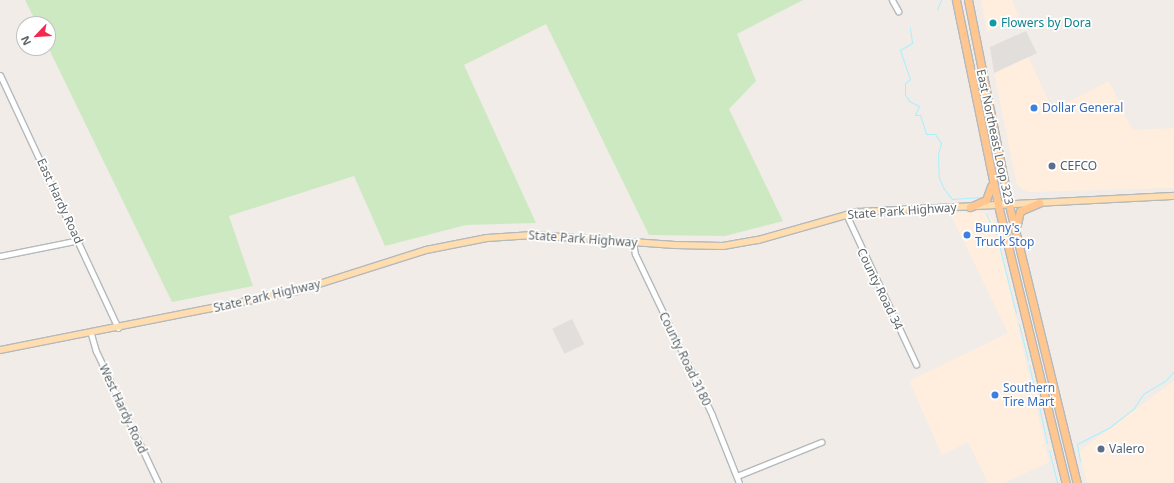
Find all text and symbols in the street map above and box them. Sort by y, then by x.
north arrow [16,16,56,56]
place label: Flowers by Dora [1001,16,1091,30]
marker: Flowers by Dora [988,18,998,28]
text: N [17,34,34,48]
street label: East Northeast Loop 323 [974,68,1016,206]
place label: Dollar General [1042,101,1123,115]
marker: Dollar General [1029,103,1039,113]
street label: East Hardy Road [34,156,86,246]
place label: CEFCO [1060,159,1097,173]
marker: CEFCO [1047,161,1057,171]
street label: State Park Highway [847,200,957,222]
place label: Bunny's Truck Stop [975,221,1034,249]
street label: State Park Highway [528,228,638,250]
marker: Bunny's Truck Stop [962,230,972,240]
street label: County Road 34 [854,246,906,332]
street label: State Park Highway [212,277,322,315]
street label: County Road 3180 [656,310,714,408]
street label: West Hardy Road [96,362,150,456]
place label: Southern Tire Mart [1003,381,1055,409]
marker: Southern Tire Mart [990,390,1000,400]
place label: Valero [1109,442,1145,456]
marker: Valero [1096,444,1106,454]

